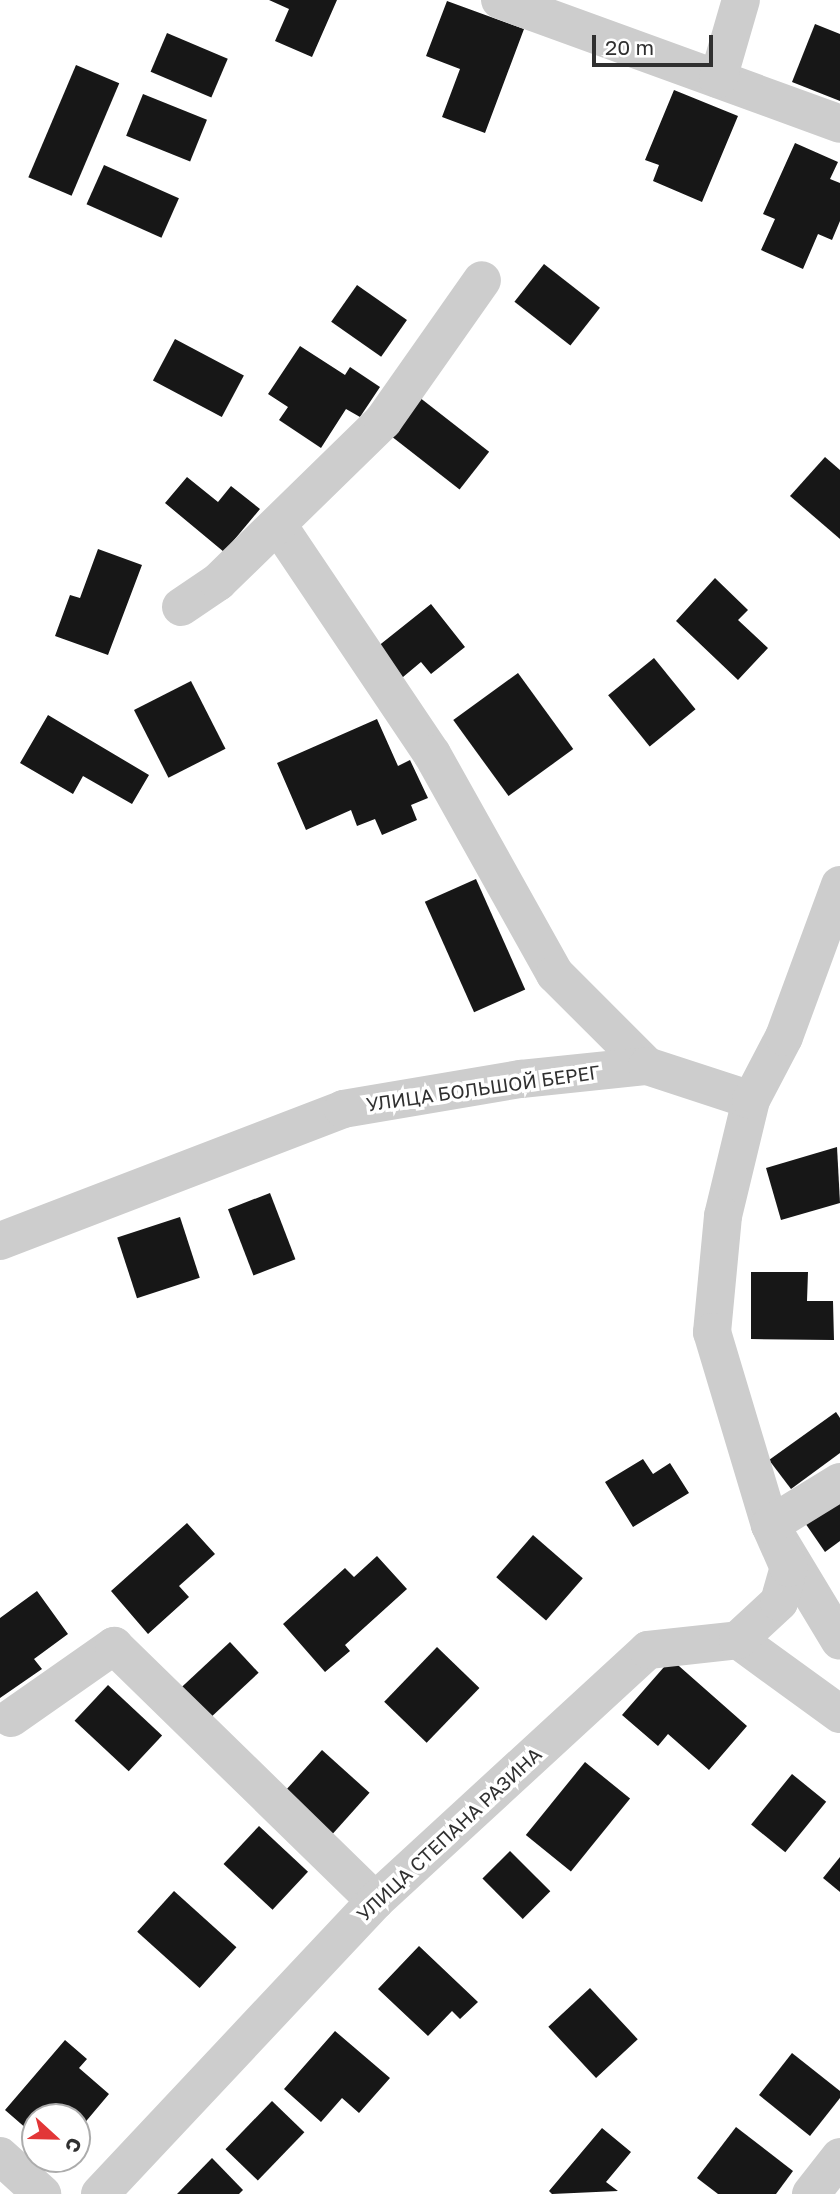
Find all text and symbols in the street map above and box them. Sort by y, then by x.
scale bar [595,21,716,65]
text: 20 m [605,34,654,60]
street label: УЛИЦА БОЛЬШОЙ БЕРЕГ [365,1060,601,1116]
street label: УЛИЦА СТЕПАНА РАЗИНА [352,1742,546,1926]
north arrow [21,2103,91,2173]
text: С [61,2135,87,2156]

